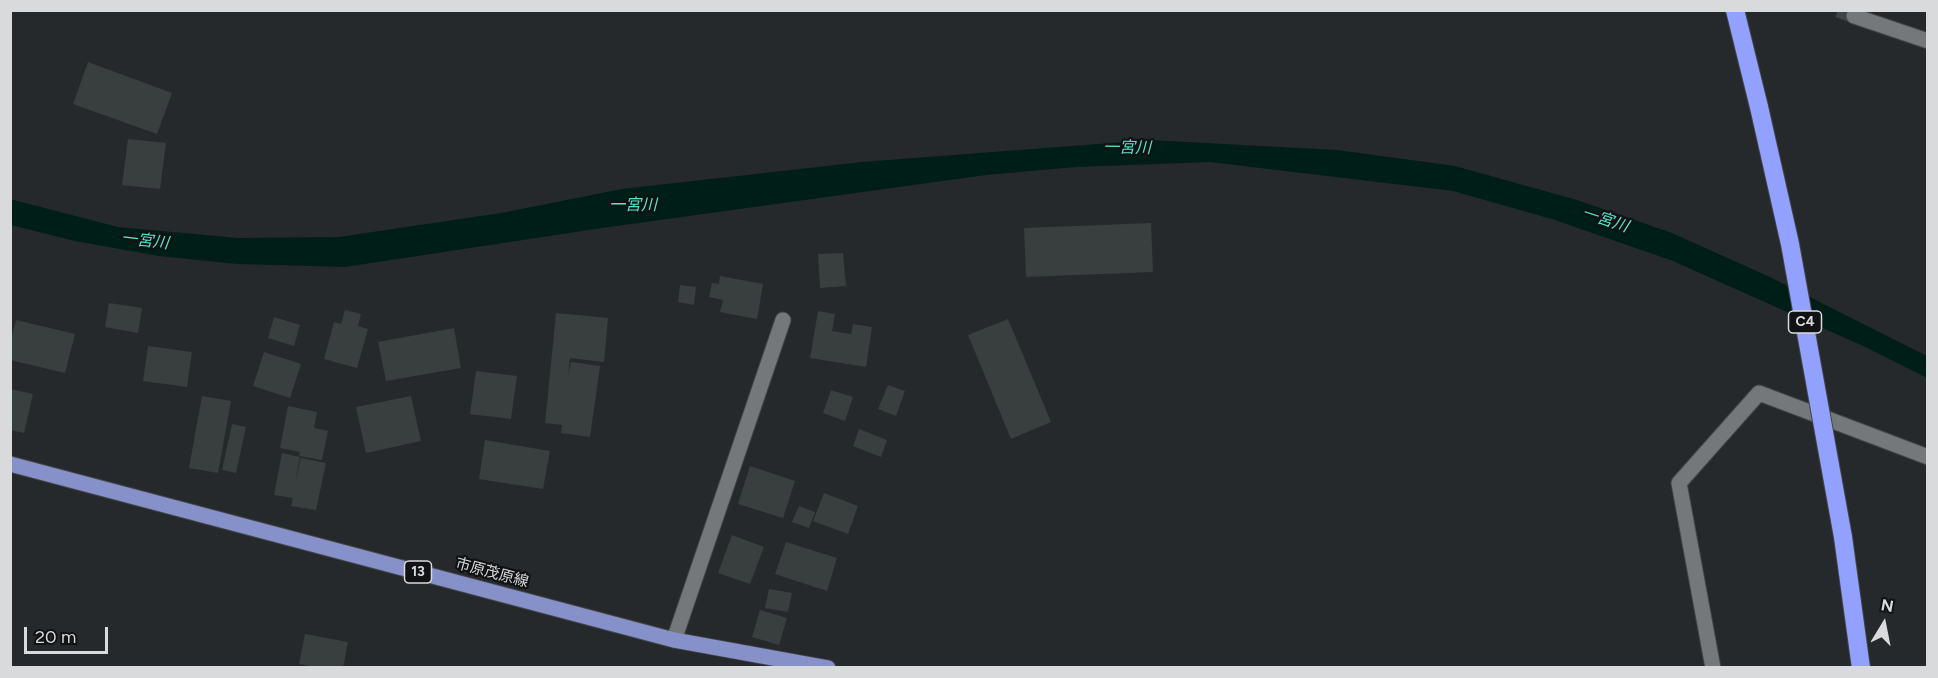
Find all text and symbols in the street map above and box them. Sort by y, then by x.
water label: 一宮川 [1103,138,1151,158]
water label: 一宮川 [609,195,657,215]
water label: 一宮川 [1579,203,1631,237]
water label: 一宮川 [120,229,170,253]
road number: C4 [1788,311,1822,333]
street label: 市原茂原線 [453,555,531,591]
road number: 13 [404,561,432,583]
north arrow [1854,594,1914,654]
text: N [1879,595,1895,616]
scale bar [27,615,111,653]
text: 20 m [35,626,76,648]

